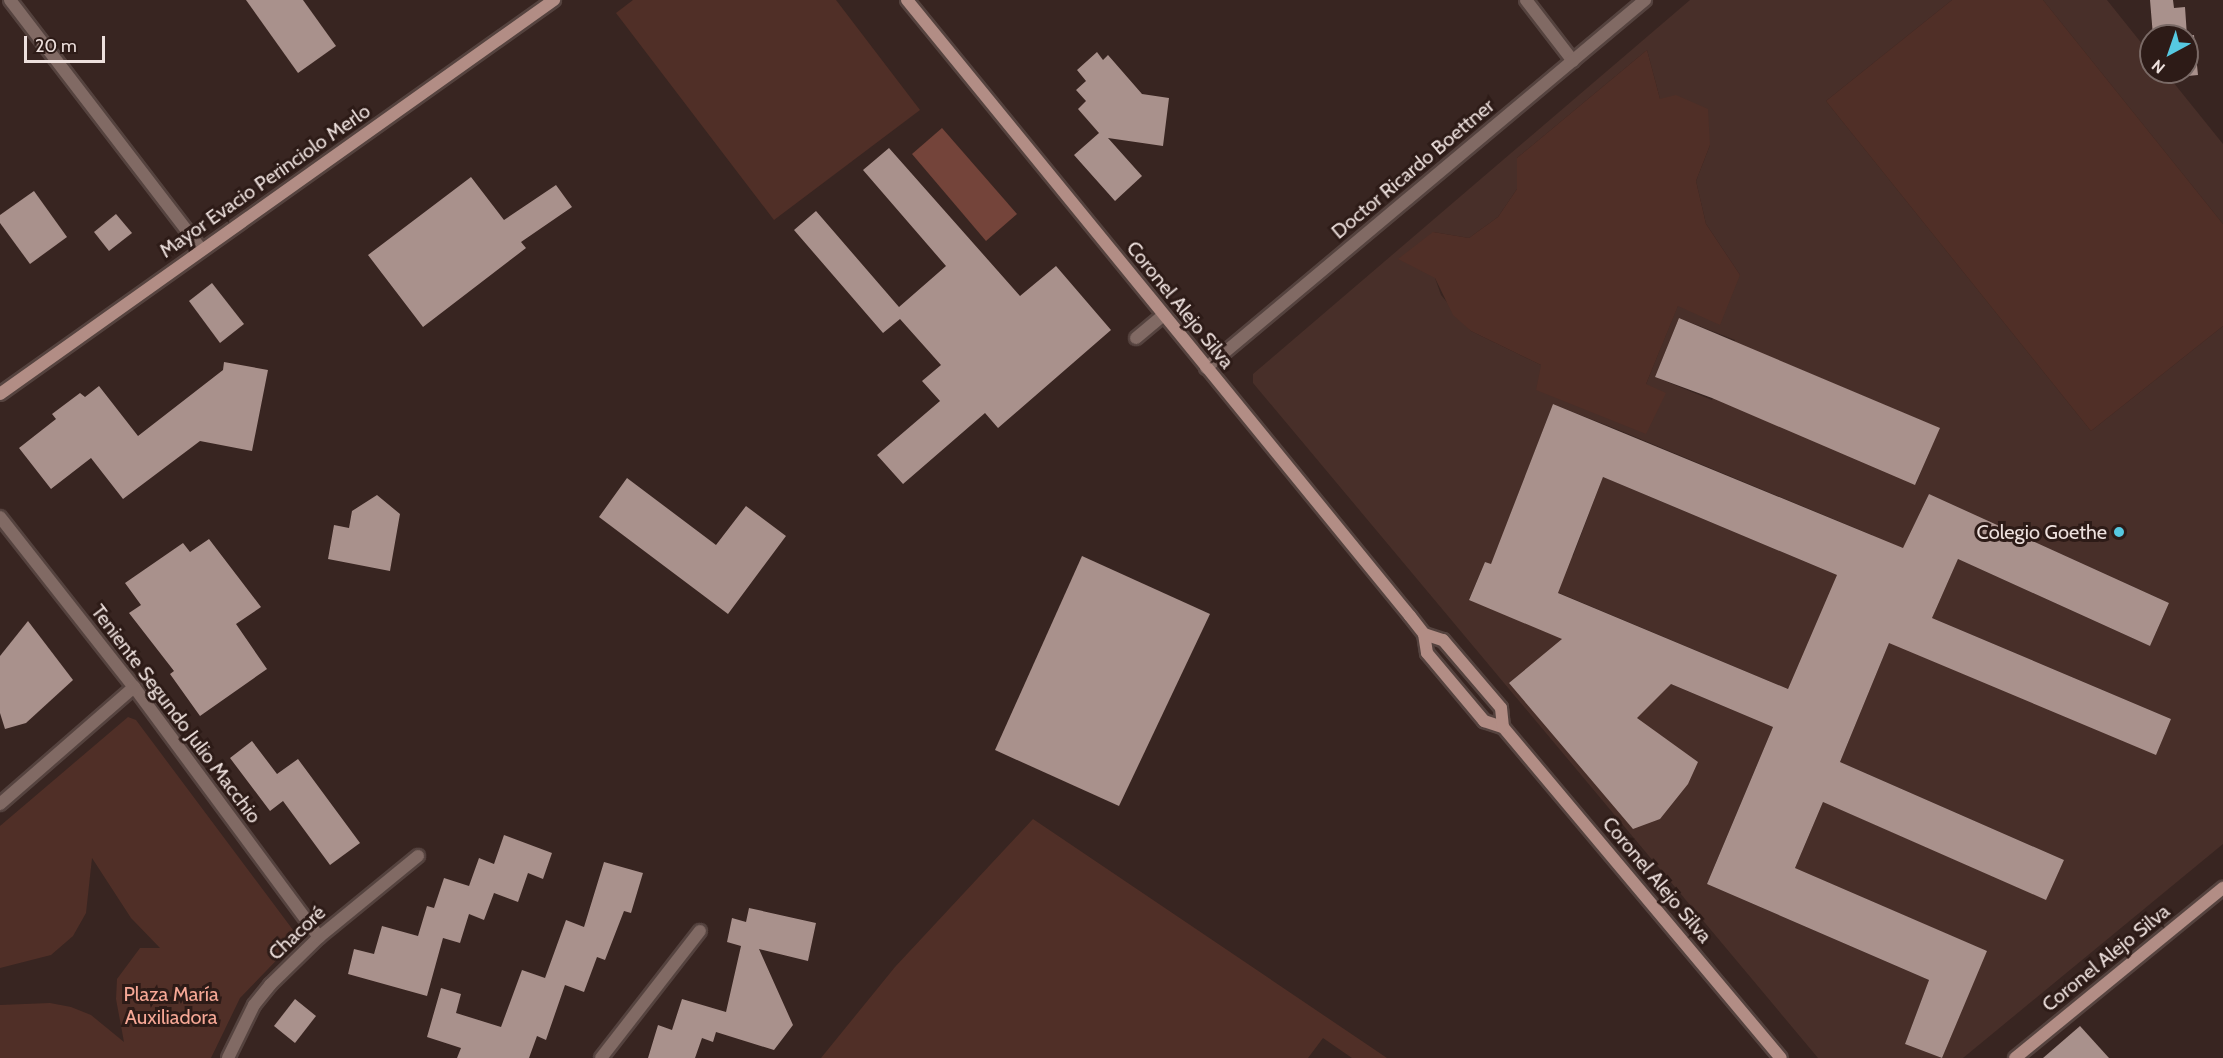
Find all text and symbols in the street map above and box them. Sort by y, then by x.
scale bar [27,24,108,62]
north arrow [2139,24,2199,84]
text: 20 m [35,35,77,57]
text: N [2148,56,2169,78]
street label: Doctor Ricardo Boettner [1327,94,1499,244]
street label: Mayor Evacio Perinciolo Merlo [155,99,375,263]
street label: Coronel Alejo Silva [1121,236,1239,374]
place label: Colegio Goethe [1977,520,2107,544]
marker: Colegio Goethe [2112,525,2126,539]
street label: Teniente Segundo Julio Macchio [86,600,266,828]
street label: Coronel Alejo Silva [1597,812,1717,948]
street label: Coronel Alejo Silva [2037,899,2175,1017]
street label: Chacoré [264,901,330,965]
park label: Plaza María Auxiliadora [123,983,219,1030]

